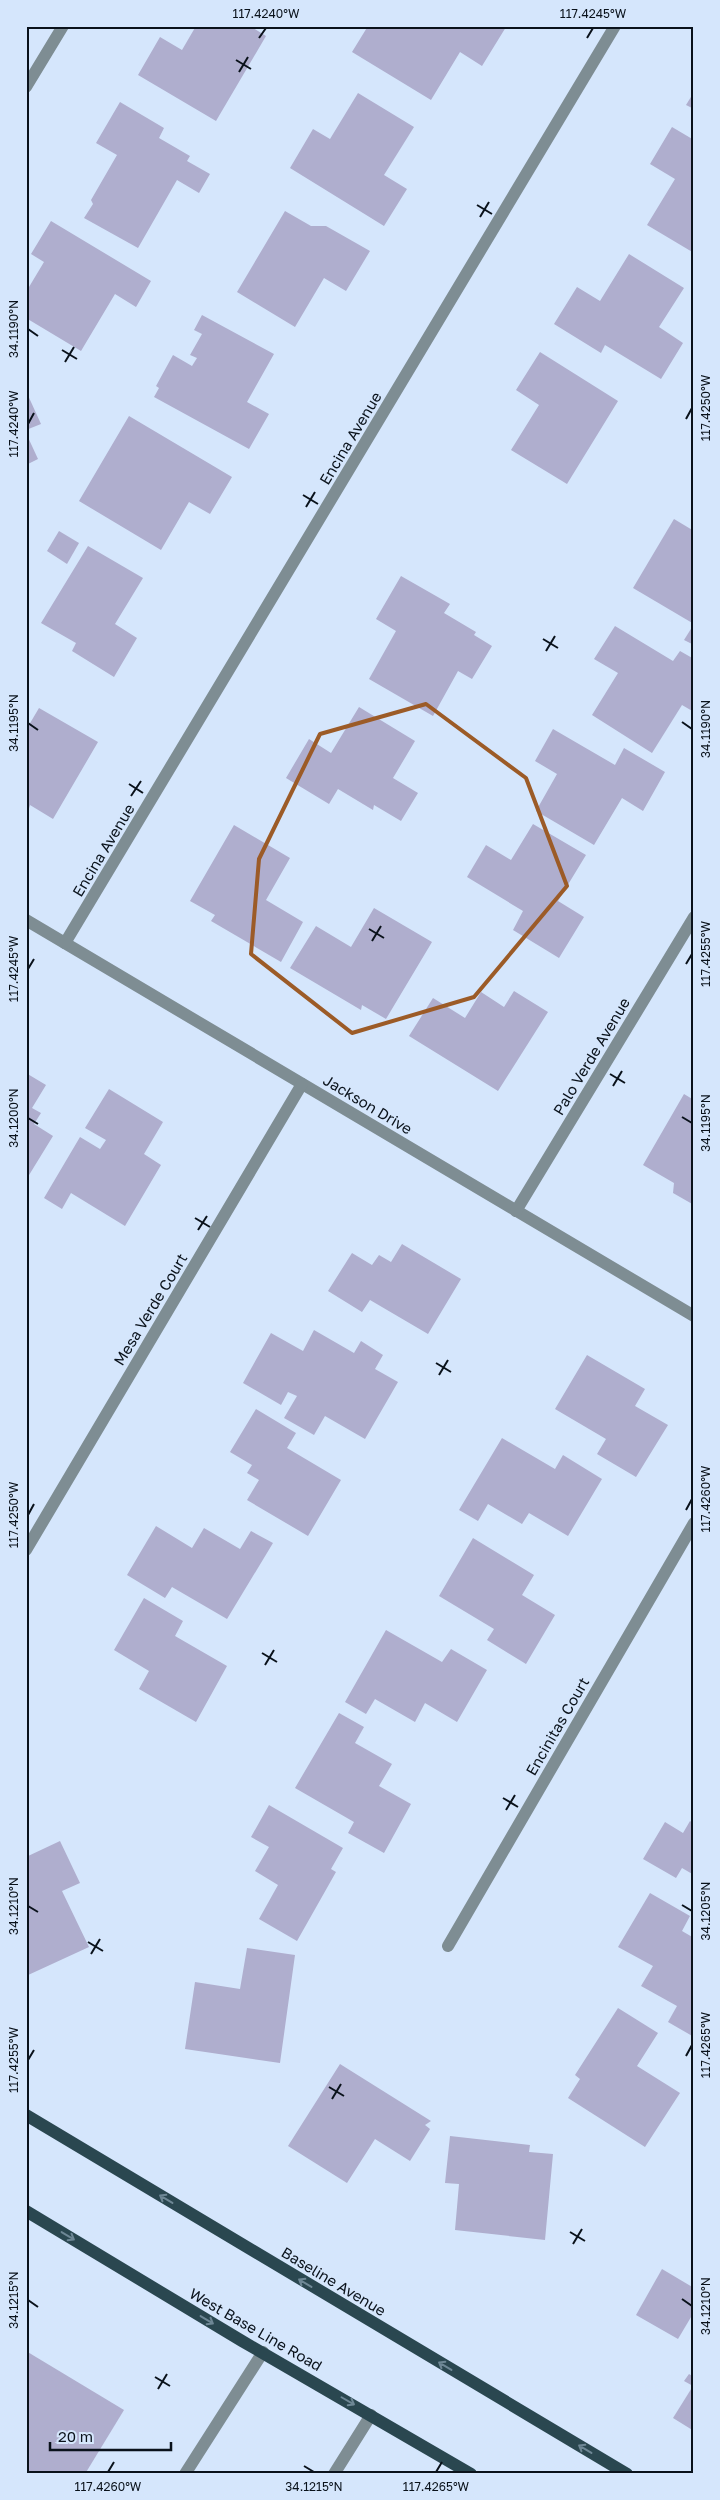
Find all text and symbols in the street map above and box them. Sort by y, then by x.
text: 117.4240°W [233,6,300,21]
text: 117.4245°W [560,6,627,21]
text: 34.1190°N [6,300,21,358]
text: 117.4250°W [698,374,713,441]
street label: Encina Avenue [315,388,385,488]
text: 117.4240°W [6,390,21,457]
text: 34.1195°N [6,694,21,752]
text: 34.1190°N [698,700,713,758]
street label: Encina Avenue [68,800,138,900]
text: 117.4255°W [698,921,713,987]
text: 117.4245°W [6,935,21,1002]
street label: Palo Verde Avenue [549,994,633,1118]
street label: Jackson Drive [320,1070,416,1138]
text: 34.1200°N [6,1088,21,1148]
text: 34.1195°N [698,1094,713,1152]
street label: Mesa Verde Court [109,1250,191,1368]
text: 117.4260°W [698,1465,713,1532]
text: 117.4250°W [6,1481,21,1548]
street label: Encinitas Court [522,1674,592,1778]
text: 34.1210°N [6,1877,21,1935]
text: 34.1205°N [698,1882,713,1940]
text: 117.4265°W [698,2011,713,2078]
text: 117.4255°W [6,2027,21,2093]
one-way arrow [160,2194,174,2204]
one-way arrow [61,2232,75,2242]
street label: Baseline Avenue [279,2243,390,2319]
text: 34.1215°N [6,2271,21,2329]
text: 34.1210°N [698,2277,713,2335]
one-way arrow [299,2278,313,2288]
street label: West Base Line Road [186,2284,326,2374]
one-way arrow [200,2315,214,2325]
one-way arrow [438,2361,453,2371]
one-way arrow [340,2397,354,2407]
scale bar [50,2420,171,2452]
text: 20 m [58,2427,93,2445]
one-way arrow [578,2443,592,2453]
text: 117.4260°W [75,2479,142,2494]
text: 34.1215°N [285,2479,343,2494]
text: 117.4265°W [403,2479,470,2494]

